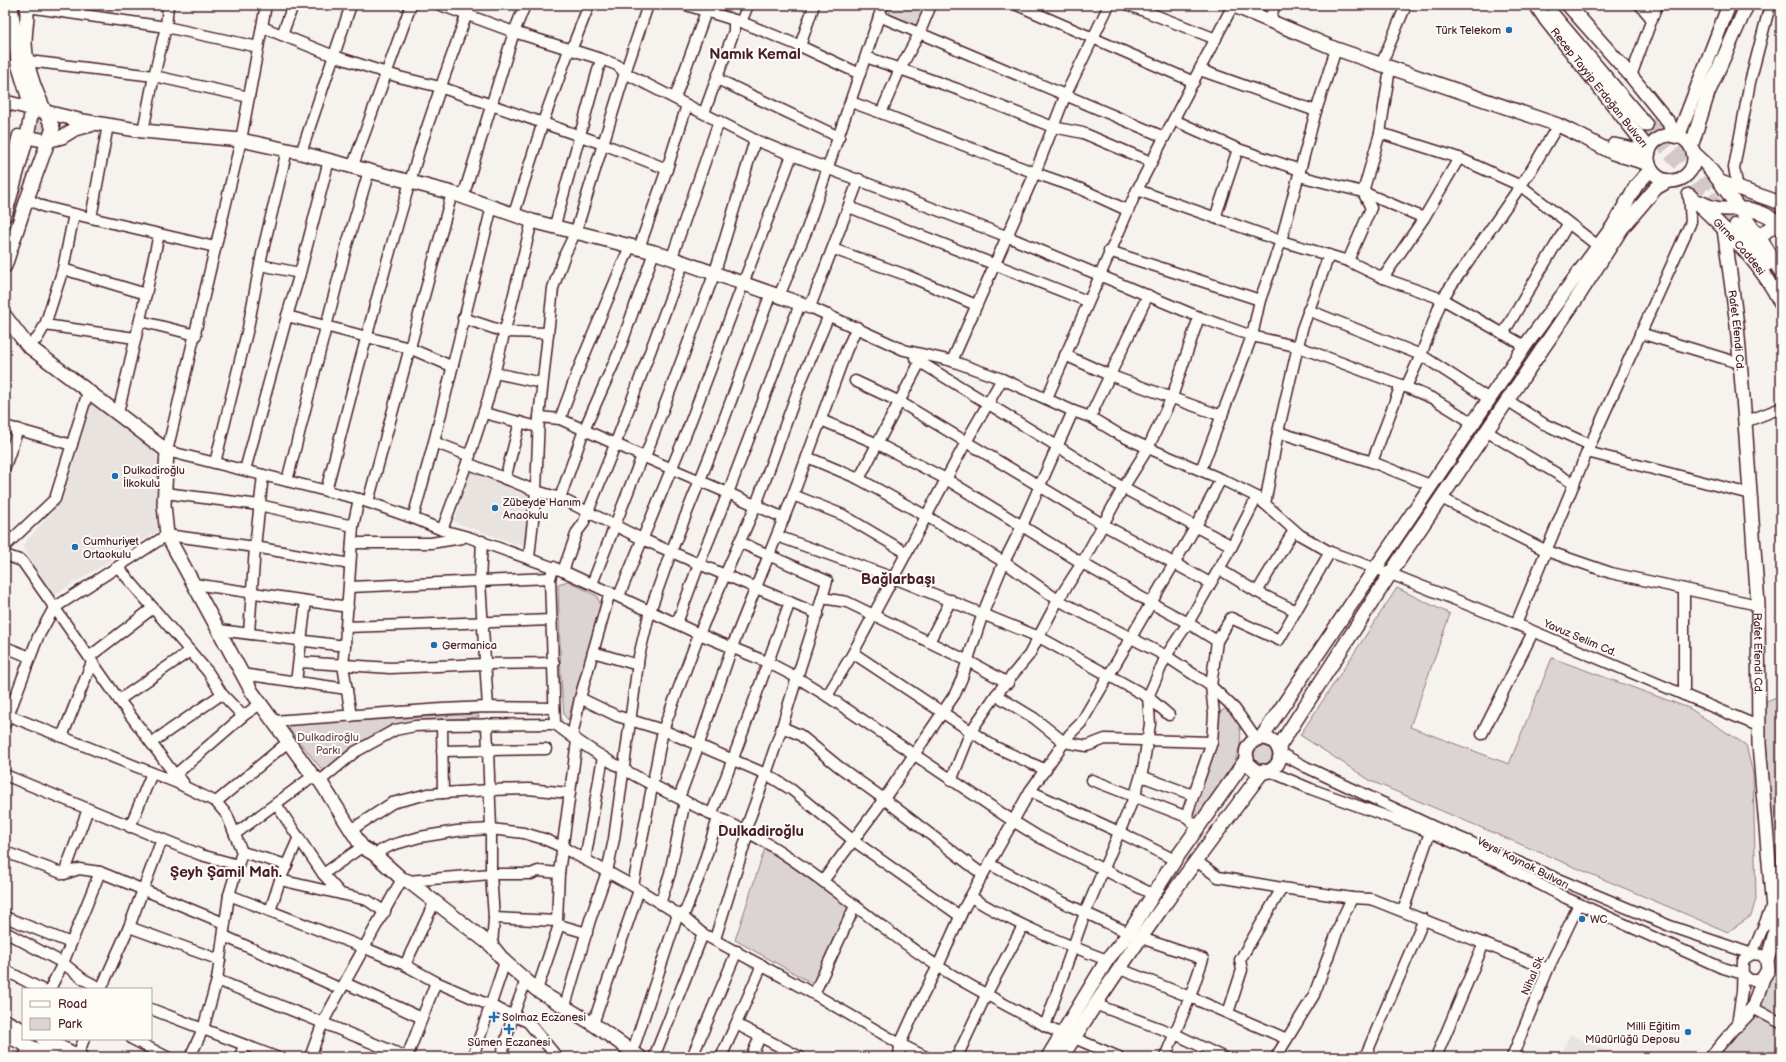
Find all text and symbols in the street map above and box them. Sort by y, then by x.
place label: Türk Telekom [1436,24,1501,37]
marker: Türk Telekom [1504,25,1514,35]
street label: Recep Tayyip Erdoğan Bulvarı [1548,25,1651,150]
district label: Namık Kemal [709,45,801,64]
street label: Girne Caddesi [1710,215,1768,277]
street label: Rafet Efendi Cd. [1726,289,1747,371]
place label: Dulkadiroğlu İlkokulu [123,464,185,490]
marker: Dulkadiroğlu İlkokulu [110,471,120,481]
place label: Zübeyde Hanım Anaokulu [502,496,581,522]
marker: Zübeyde Hanım Anaokulu [490,503,500,513]
place label: Cumhuriyet Ortaokulu [83,535,140,561]
marker: Cumhuriyet Ortaokulu [70,542,80,552]
district label: Bağlarbaşı [861,570,935,589]
street label: Rafet Efendi Cd. [1752,613,1765,694]
street label: Yavuz Selim Cd. [1541,616,1618,659]
place label: Germanica [442,639,497,652]
marker: Germanica [429,640,439,650]
park label: Dulkadiroğlu Parkı [297,731,359,757]
district label: Dulkadiroğlu [718,822,804,841]
street label: Veysi Kaynak Bulvarı [1475,834,1571,892]
district label: Şeyh Şamil Mah. [170,863,282,882]
place label: WC [1590,913,1608,926]
marker: WC [1577,914,1587,924]
street label: Nihal Sk. [1519,953,1547,997]
legend [22,988,152,1040]
text: Road [58,997,87,1012]
place label: Solmaz Eczanesi [502,1011,586,1024]
marker: Solmaz Eczanesi [489,1012,499,1022]
text: Park [58,1017,82,1032]
place label: Milli Eğitim Müdürlüğü Deposu [1585,1020,1680,1046]
marker: Sümen Eczanesi [504,1024,514,1034]
marker: Milli Eğitim Müdürlüğü Deposu [1683,1027,1693,1037]
place label: Sümen Eczanesi [468,1036,550,1049]

